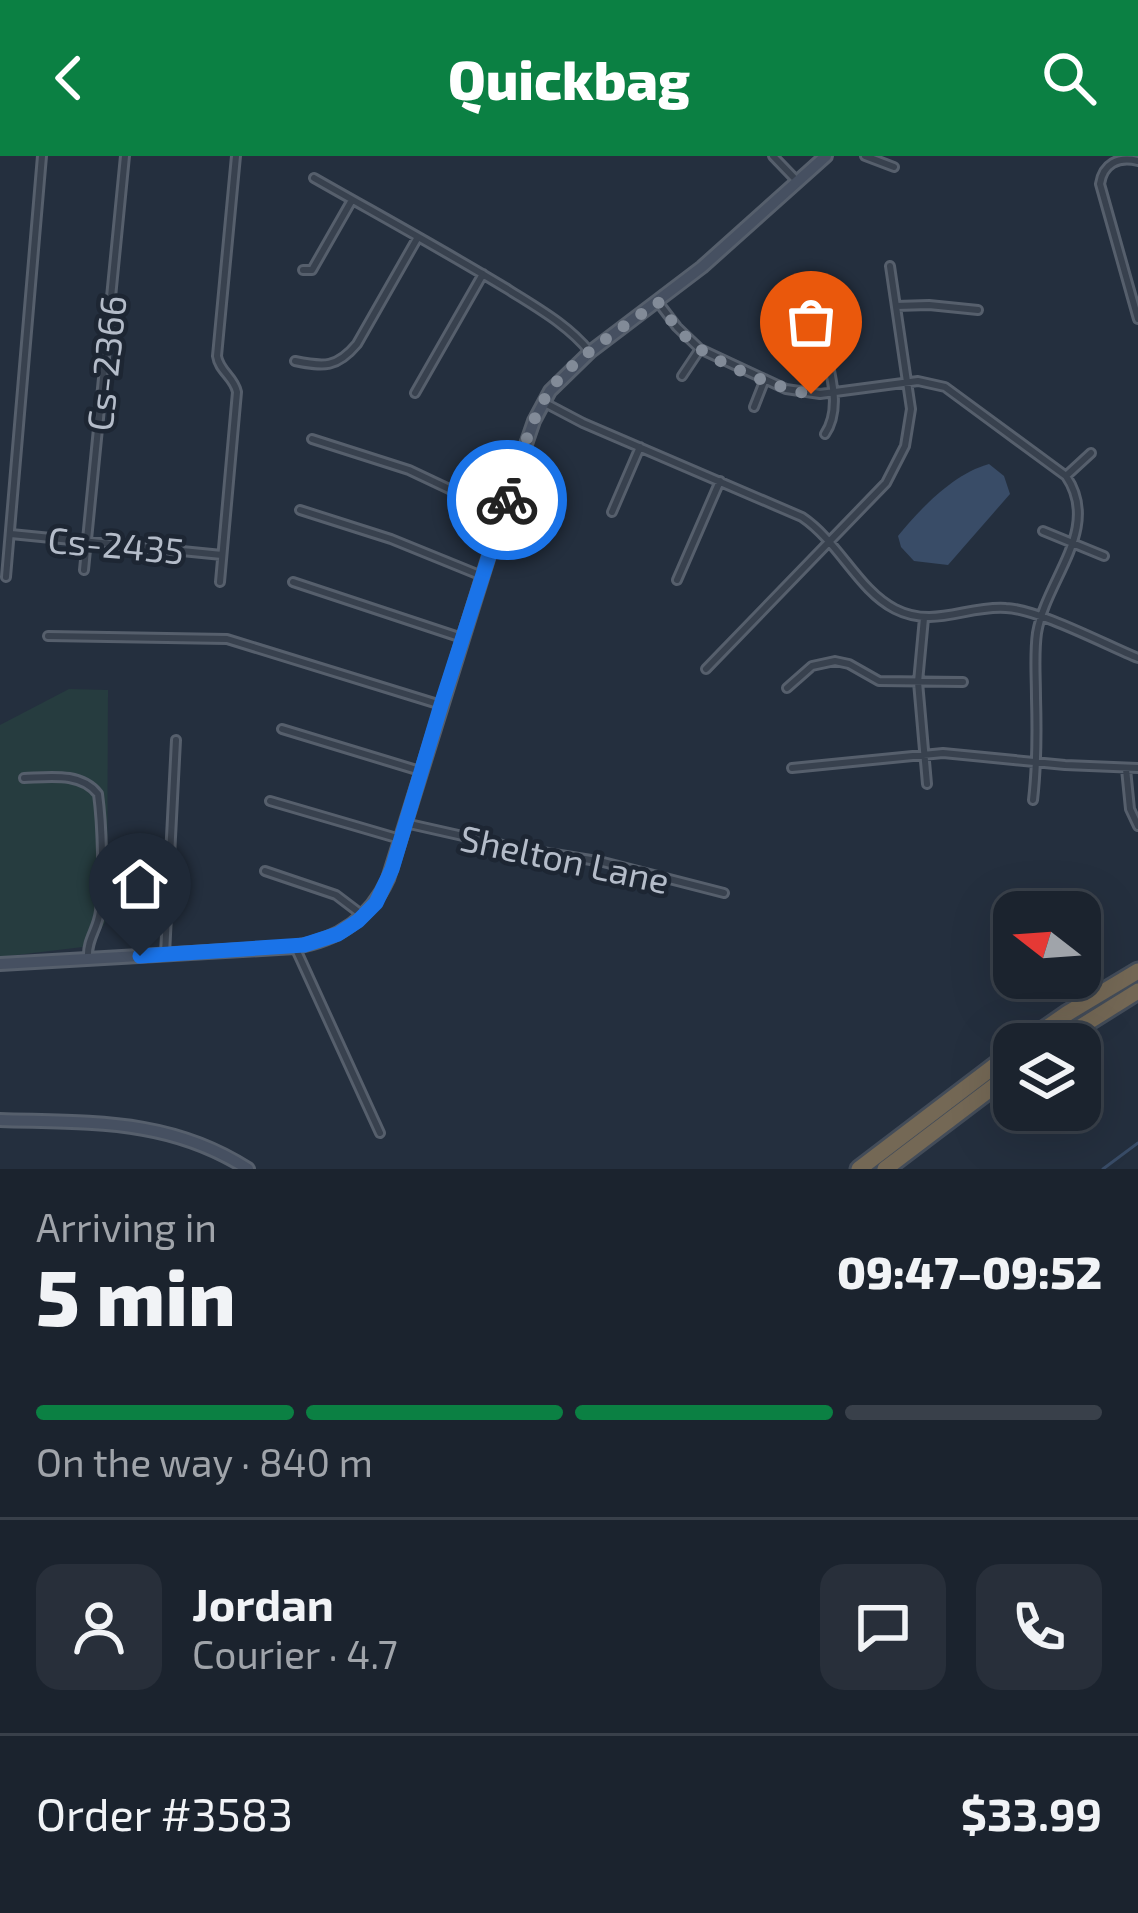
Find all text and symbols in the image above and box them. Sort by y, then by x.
icon: back [36,45,102,111]
icon: search [1036,45,1102,111]
text: Quickbag [448,46,690,111]
pin [760,271,862,394]
icon: bag [778,289,844,355]
street label: Cs-2366 [76,293,134,433]
courier [447,440,567,560]
icon: bike [474,467,540,533]
street label: Cs-2435 [46,517,186,571]
street label: Shelton Lane [457,815,673,901]
pin [89,833,191,956]
icon: home [107,851,173,917]
north arrow [993,891,1101,999]
map controls [993,891,1101,1131]
button: layers [993,1023,1101,1131]
text: Arriving in [36,1203,217,1250]
text: 09:47–09:52 [837,1244,1102,1298]
text: 5 min [36,1248,236,1342]
text: On the way · 840 m [36,1438,373,1485]
button: person [36,1564,162,1690]
button: chat [820,1564,946,1690]
button: phone [976,1564,1102,1690]
text: Jordan [192,1576,334,1630]
text: Courier · 4.7 [192,1630,398,1677]
text: Order #3583 [36,1786,293,1840]
text: $33.99 [961,1786,1102,1840]

